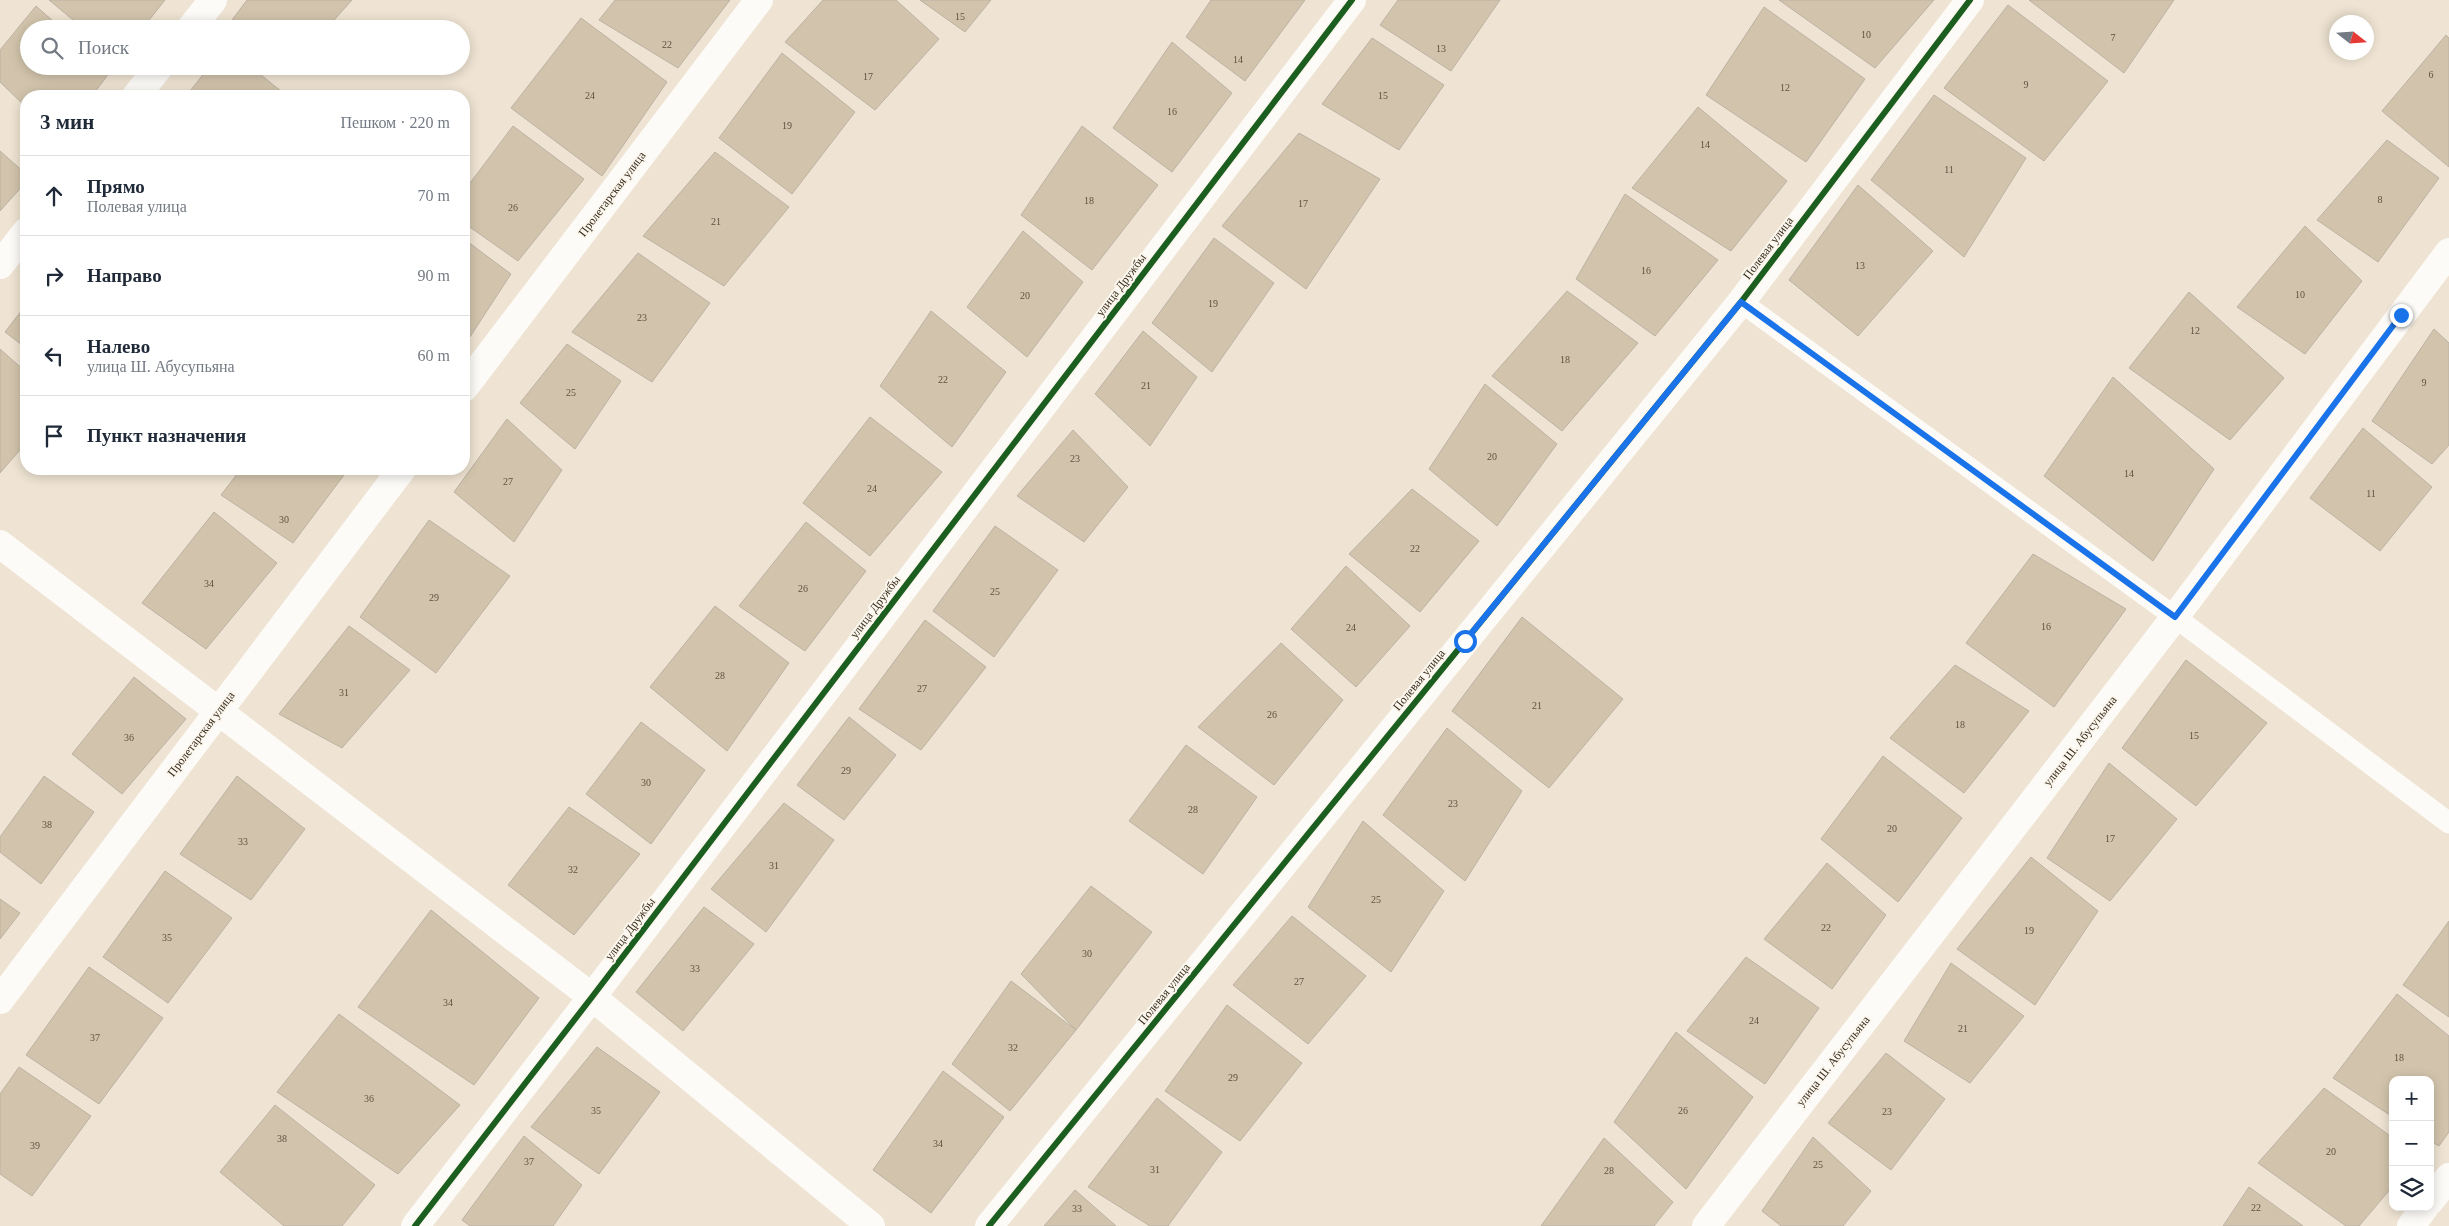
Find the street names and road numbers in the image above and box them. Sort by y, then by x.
street label: Пролетарская улица [575,148,649,239]
street label: Полевая улица [1740,213,1797,282]
street label: улица Дружбы [1093,251,1149,319]
street label: улица Дружбы [847,573,903,641]
street label: Полевая улица [1390,646,1448,713]
street label: Пролетарская улица [164,688,238,779]
street label: улица Ш. Абусупьяна [2040,693,2120,789]
street label: улица Дружбы [602,895,658,963]
street label: Полевая улица [1135,960,1193,1027]
street label: улица Ш. Абусупьяна [1793,1013,1873,1109]

